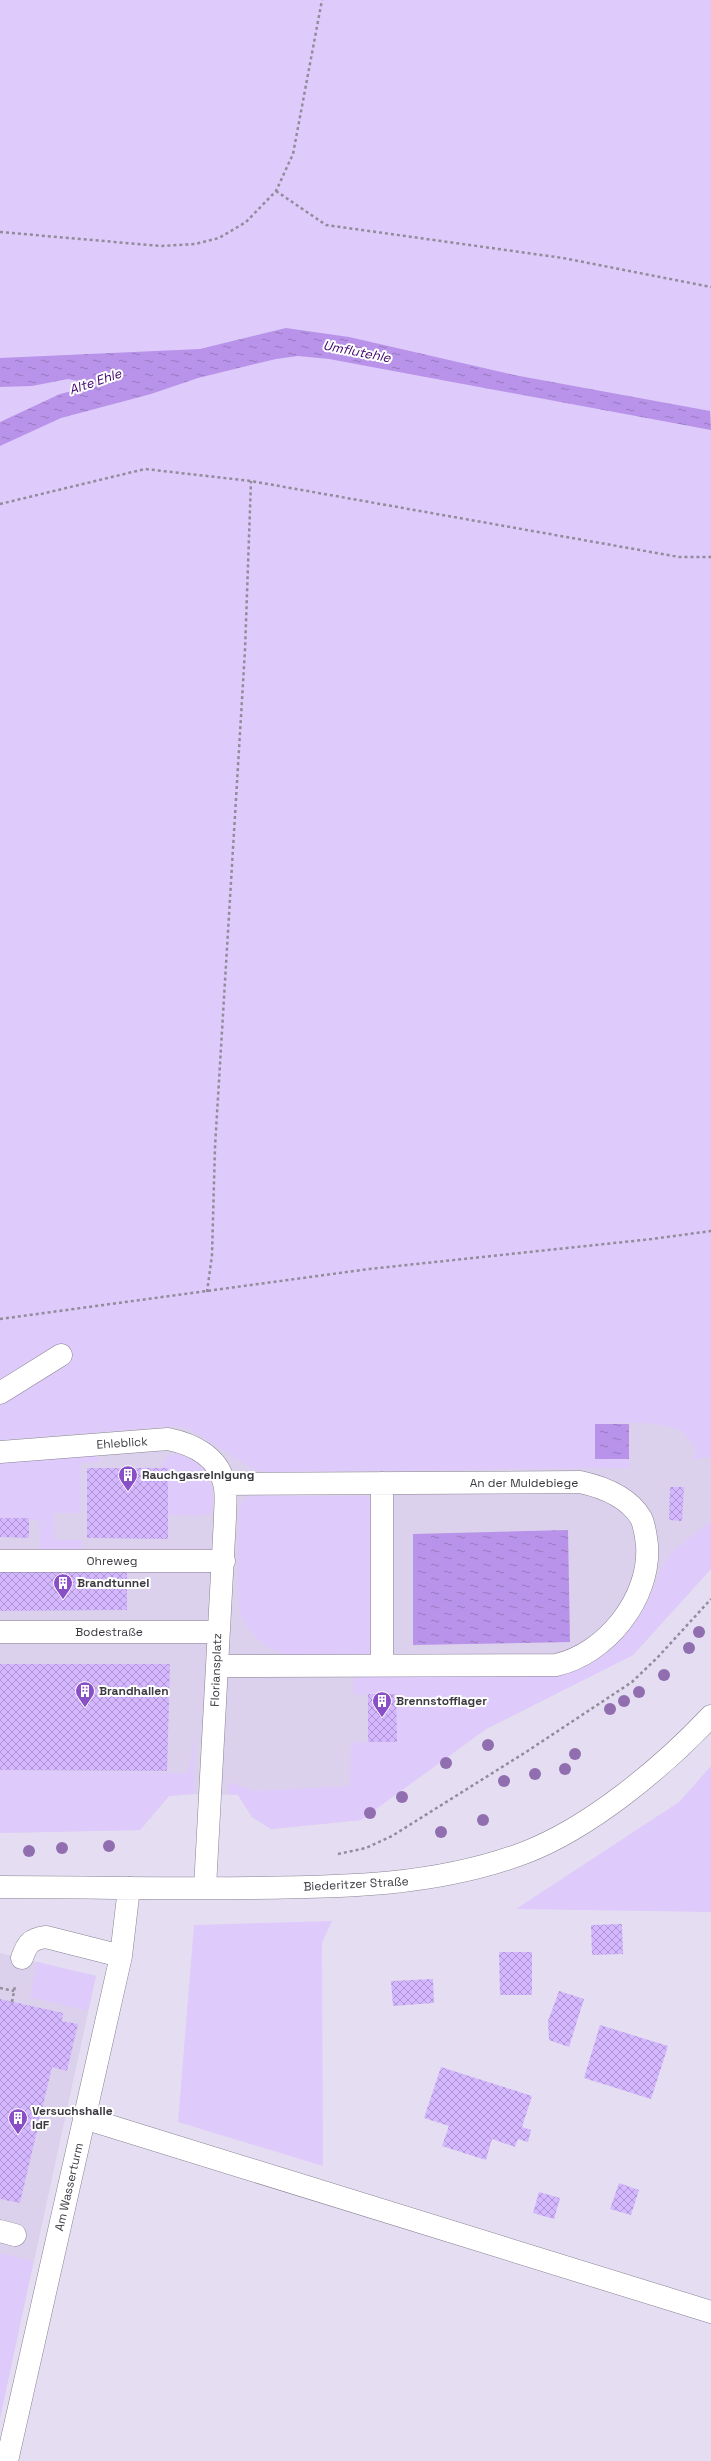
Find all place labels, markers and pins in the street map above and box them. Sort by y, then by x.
building icon: Rauchgasreinigung [117,1464,139,1492]
place label: Rauchgasreinigung [142,1467,254,1483]
building icon: Brandtunnel [52,1572,74,1600]
place label: Brandtunnel [77,1575,149,1591]
building icon: Brandhallen [74,1680,96,1708]
place label: Brandhallen [99,1683,169,1699]
building icon: Brennstofflager [371,1690,393,1718]
place label: Brennstofflager [396,1693,487,1709]
place label: Versuchshalle IdF [32,2103,113,2133]
building icon: Versuchshalle IdF [7,2107,29,2135]

